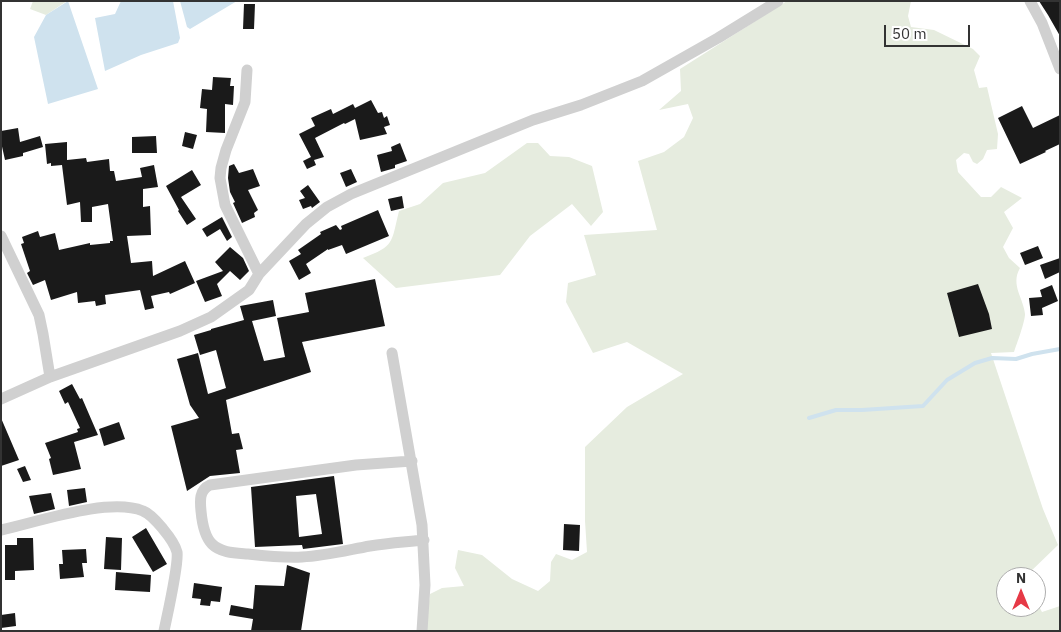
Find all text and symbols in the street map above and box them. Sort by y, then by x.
scale bar [886,15,972,47]
text: 50 m [892,24,927,43]
north arrow [996,567,1046,617]
text: N [1016,569,1026,587]

